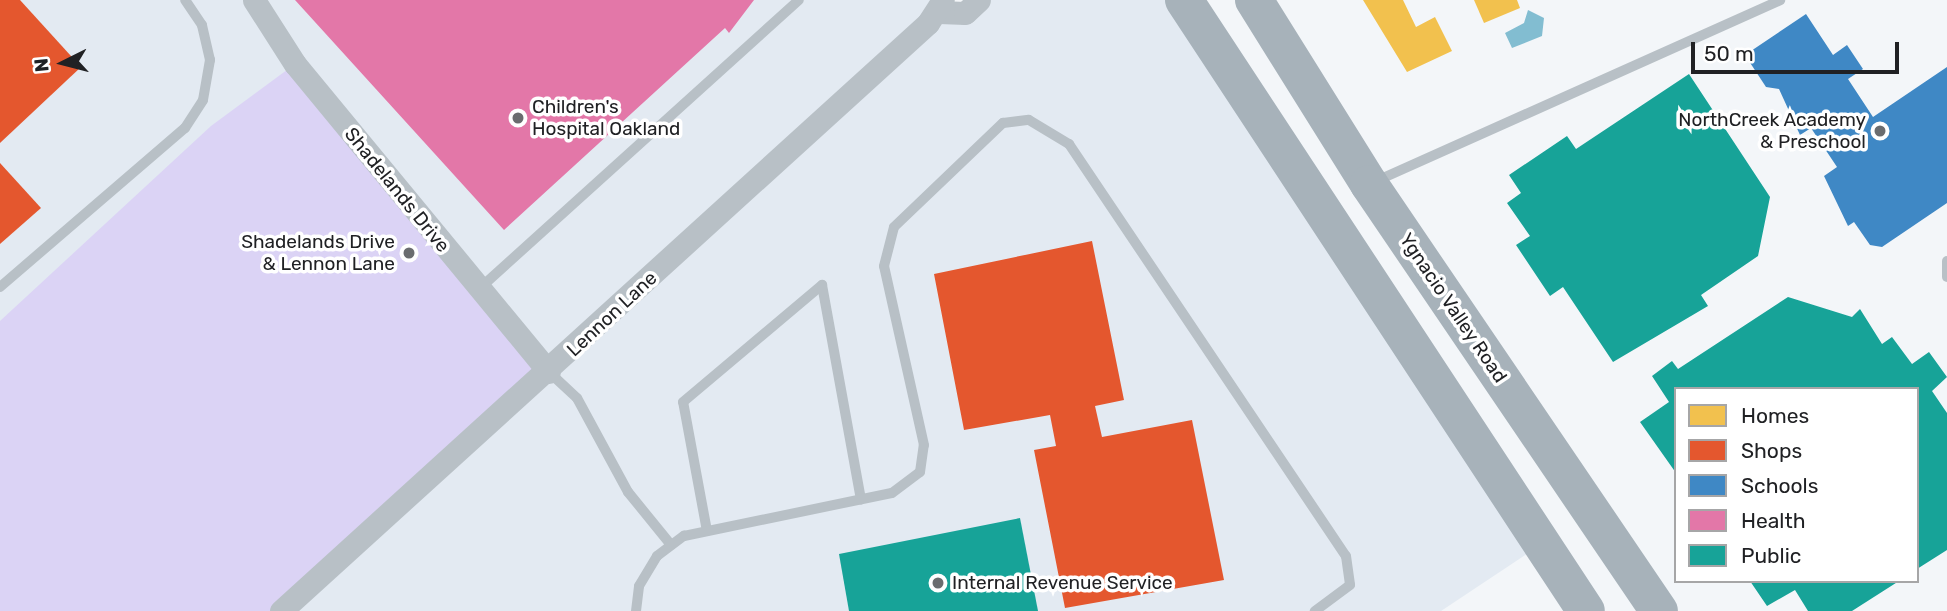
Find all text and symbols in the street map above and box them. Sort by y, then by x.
north arrow [28,28,98,98]
scale bar [1695,28,1903,72]
text: 50 m [1704,41,1754,66]
text: N [29,57,54,73]
place label: Children's Hospital Oakland [532,96,680,140]
place label: NorthCreek Academy & Preschool [1678,109,1866,153]
marker: Children's Hospital Oakland [510,110,526,126]
street label: Shadelands Drive [340,123,454,257]
marker: NorthCreek Academy & Preschool [1872,123,1888,139]
street label: Ygnacio Valley Road [1394,229,1512,387]
place label: Shadelands Drive & Lennon Lane [241,231,395,275]
marker: Shadelands Drive & Lennon Lane [401,245,417,261]
street label: Lennon Lane [562,267,662,361]
legend [1674,387,1919,583]
text: Homes [1741,403,1809,428]
text: Shops [1741,438,1802,463]
text: Schools [1741,473,1818,498]
text: Health [1741,508,1805,533]
text: Public [1741,543,1801,568]
place label: Internal Revenue Service [952,572,1173,594]
marker: Internal Revenue Service [930,575,946,591]

